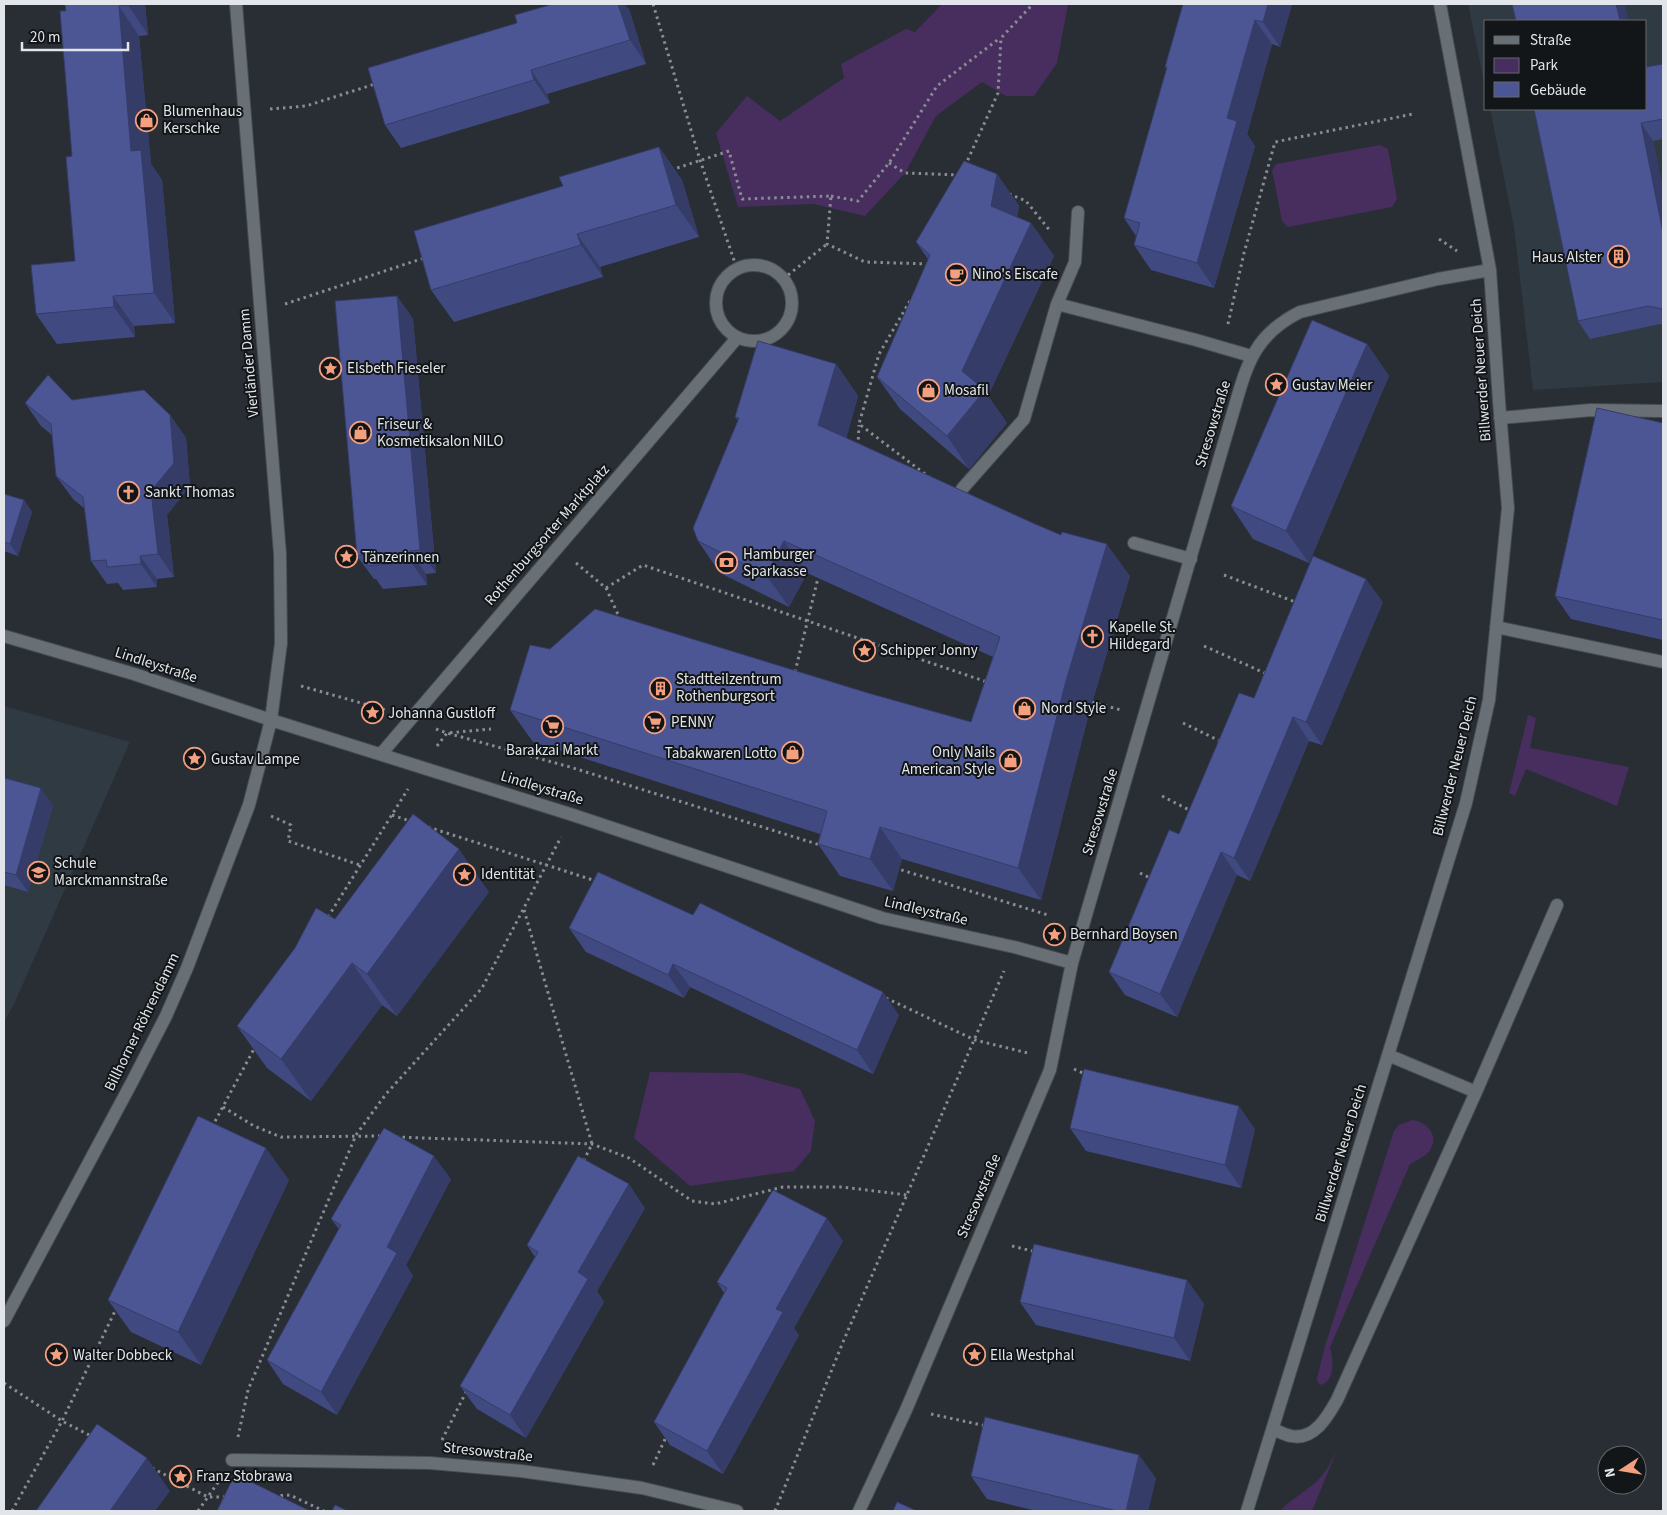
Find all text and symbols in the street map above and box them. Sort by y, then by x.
scale bar [22,20,129,52]
legend [1484,20,1647,110]
text: 20 m [30,27,60,48]
text: Straße [1530,30,1571,51]
text: Park [1530,55,1559,76]
text: Gebäude [1530,80,1586,101]
place label: Blumenhaus Kerschke [163,101,242,139]
shop icon: Blumenhaus Kerschke [135,108,159,132]
building icon: Haus Alster [1606,245,1630,269]
place label: Haus Alster [1532,247,1603,268]
cafe icon: Nino's Eiscafe [944,262,968,286]
place label: Nino's Eiscafe [972,264,1058,285]
street label: Billwerder Neuer Deich [1466,298,1496,442]
street label: Vierländer Damm [234,308,264,418]
place icon: Elsbeth Fieseler [319,356,343,380]
place label: Elsbeth Fieseler [347,358,446,379]
place icon: Gustav Meier [1264,373,1288,397]
place label: Gustav Meier [1292,375,1373,396]
shop icon: Mosafil [916,378,940,402]
street label: Stresowstraße [1190,378,1236,470]
place label: Mosafil [944,380,989,401]
place label: Friseur & Kosmetiksalon NILO [377,414,503,452]
shop icon: Friseur & Kosmetiksalon NILO [349,421,373,445]
street label: Rothenburgsorter Marktplatz [480,460,614,610]
church icon: Sankt Thomas [117,480,141,504]
place label: Sankt Thomas [145,482,235,503]
place label: Hamburger Sparkasse [743,544,815,582]
place icon: Tänzerinnen [334,545,358,569]
place label: Tänzerinnen [362,547,439,568]
bank icon: Hamburger Sparkasse [715,551,739,575]
place label: Kapelle St. Hildegard [1109,617,1176,655]
church icon: Kapelle St. Hildegard [1081,624,1105,648]
place icon: Schipper Jonny [852,638,876,662]
place label: Schipper Jonny [880,640,978,661]
street label: Lindleystraße [112,642,200,688]
place label: Stadtteilzentrum Rothenburgsort [676,669,782,707]
building icon: Stadtteilzentrum Rothenburgsort [648,676,672,700]
street label: Billwerder Neuer Deich [1427,694,1483,838]
shop icon: Nord Style [1013,696,1037,720]
place label: Nord Style [1041,698,1106,719]
place icon: Johanna Gustloff [360,701,384,725]
place label: Johanna Gustloff [388,703,496,724]
supermarket icon: PENNY [643,710,667,734]
place label: PENNY [671,712,715,733]
supermarket icon: Barakzai Markt [540,715,564,739]
place label: Barakzai Markt [506,740,598,761]
shop icon: Tabakwaren Lotto [781,741,805,765]
place label: Only Nails American Style [902,742,995,780]
place label: Tabakwaren Lotto [665,743,777,764]
place icon: Gustav Lampe [183,747,207,771]
place label: Gustav Lampe [211,749,300,770]
shop icon: Only Nails American Style [999,749,1023,773]
street label: Lindleystraße [498,765,586,811]
street label: Stresowstraße [1077,766,1123,858]
place label: Schule Marckmannstraße [54,853,168,891]
school or university icon: Schule Marckmannstraße [26,860,50,884]
place icon: Identität [453,862,477,886]
place label: Identität [481,864,535,885]
street label: Lindleystraße [882,891,970,931]
place icon: Bernhard Boysen [1042,922,1066,946]
place label: Bernhard Boysen [1070,924,1178,945]
street label: Billhorner Röhrendamm [99,949,185,1095]
street label: Billwerder Neuer Deich [1310,1081,1372,1225]
street label: Stresowstraße [952,1151,1006,1241]
place icon: Walter Dobbeck [45,1343,69,1367]
place icon: Ella Westphal [962,1343,986,1367]
place label: Walter Dobbeck [73,1345,173,1366]
place label: Ella Westphal [990,1345,1074,1366]
street label: Stresowstraße [442,1437,534,1467]
north arrow [1597,1445,1647,1495]
place icon: Franz Stobrawa [168,1464,192,1488]
place label: Franz Stobrawa [196,1466,293,1487]
text: N [1600,1466,1621,1479]

